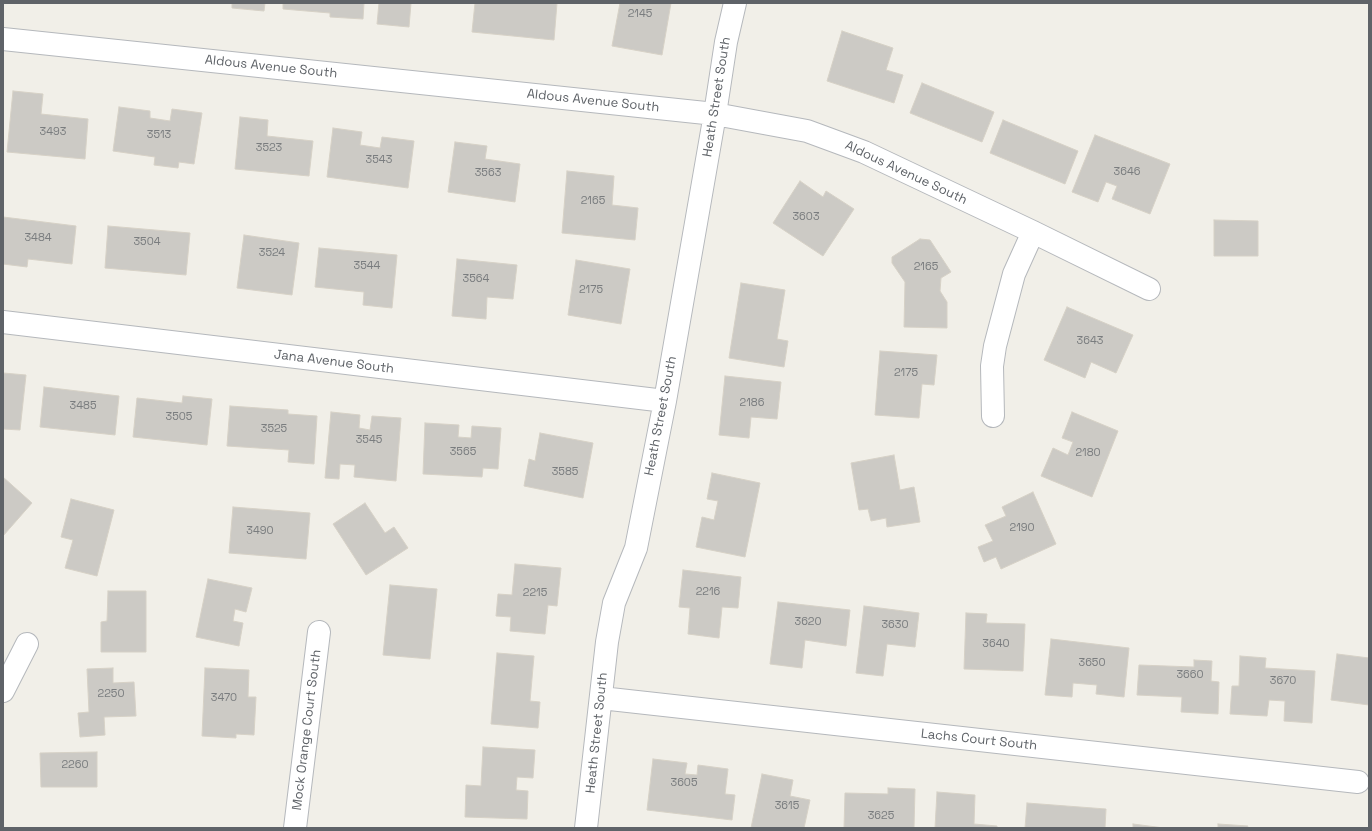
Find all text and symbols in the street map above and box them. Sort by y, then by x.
house number: 2145 [628,7,652,21]
street label: Heath Street South [700,36,734,158]
street label: Aldous Avenue South [204,52,338,82]
street label: Aldous Avenue South [526,86,660,116]
house number: 3493 [40,125,66,139]
house number: 3513 [147,128,171,142]
street label: Aldous Avenue South [842,138,970,208]
house number: 3523 [256,141,282,155]
house number: 3543 [366,153,392,167]
house number: 3646 [1114,165,1140,179]
house number: 3563 [475,166,501,180]
house number: 2165 [581,194,605,208]
house number: 3603 [792,210,820,224]
house number: 3484 [24,231,52,245]
house number: 3504 [133,235,161,249]
house number: 3524 [259,246,285,260]
house number: 3544 [354,259,380,273]
house number: 2165 [914,260,938,274]
house number: 3564 [463,272,489,286]
house number: 2175 [579,283,603,297]
house number: 3643 [1077,334,1103,348]
street label: Jana Avenue South [273,347,395,377]
street label: Heath Street South [642,355,680,477]
house number: 2175 [894,366,918,380]
house number: 2186 [740,396,764,410]
house number: 3485 [70,399,96,413]
house number: 3505 [166,410,192,424]
house number: 3525 [261,422,287,436]
house number: 3545 [356,433,382,447]
house number: 3565 [450,445,476,459]
house number: 2180 [1075,446,1101,460]
house number: 3585 [552,465,578,479]
house number: 2190 [1009,521,1035,535]
house number: 3490 [246,524,274,538]
house number: 2216 [696,585,720,599]
house number: 2215 [523,586,547,600]
house number: 3620 [794,615,822,629]
house number: 3630 [881,618,909,632]
house number: 3640 [982,637,1010,651]
street label: Mock Orange Court South [289,649,325,811]
house number: 3650 [1078,656,1106,670]
house number: 3660 [1176,668,1204,682]
street label: Heath Street South [583,672,611,794]
house number: 3670 [1270,674,1296,688]
house number: 2250 [98,687,124,701]
house number: 3470 [211,691,237,705]
street label: Lachs Court South [920,726,1038,754]
house number: 2260 [61,758,89,772]
house number: 3605 [670,776,698,790]
house number: 3615 [775,799,799,813]
house number: 3625 [868,809,894,823]

